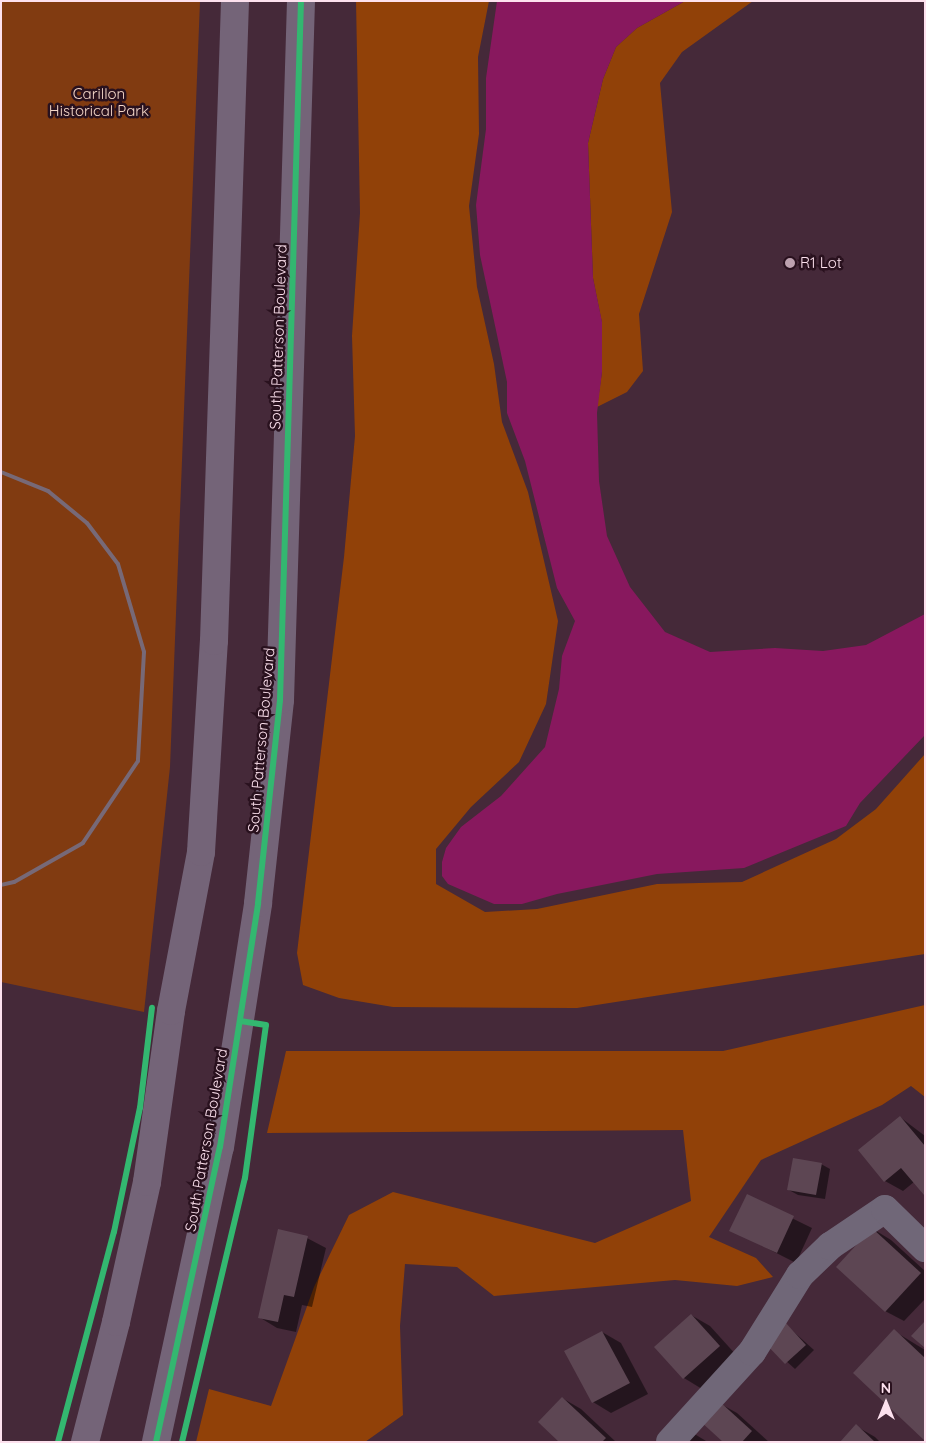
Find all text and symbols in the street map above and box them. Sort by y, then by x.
park label: Carillon Historical Park [49,84,149,119]
street label: South Patterson Boulevard [266,244,290,430]
place label: R1 Lot [800,254,842,272]
marker: R1 Lot [784,257,796,269]
street label: South Patterson Boulevard [244,647,278,833]
street label: South Patterson Boulevard [181,1047,231,1233]
north arrow [861,1378,911,1428]
text: N [881,1379,891,1397]

